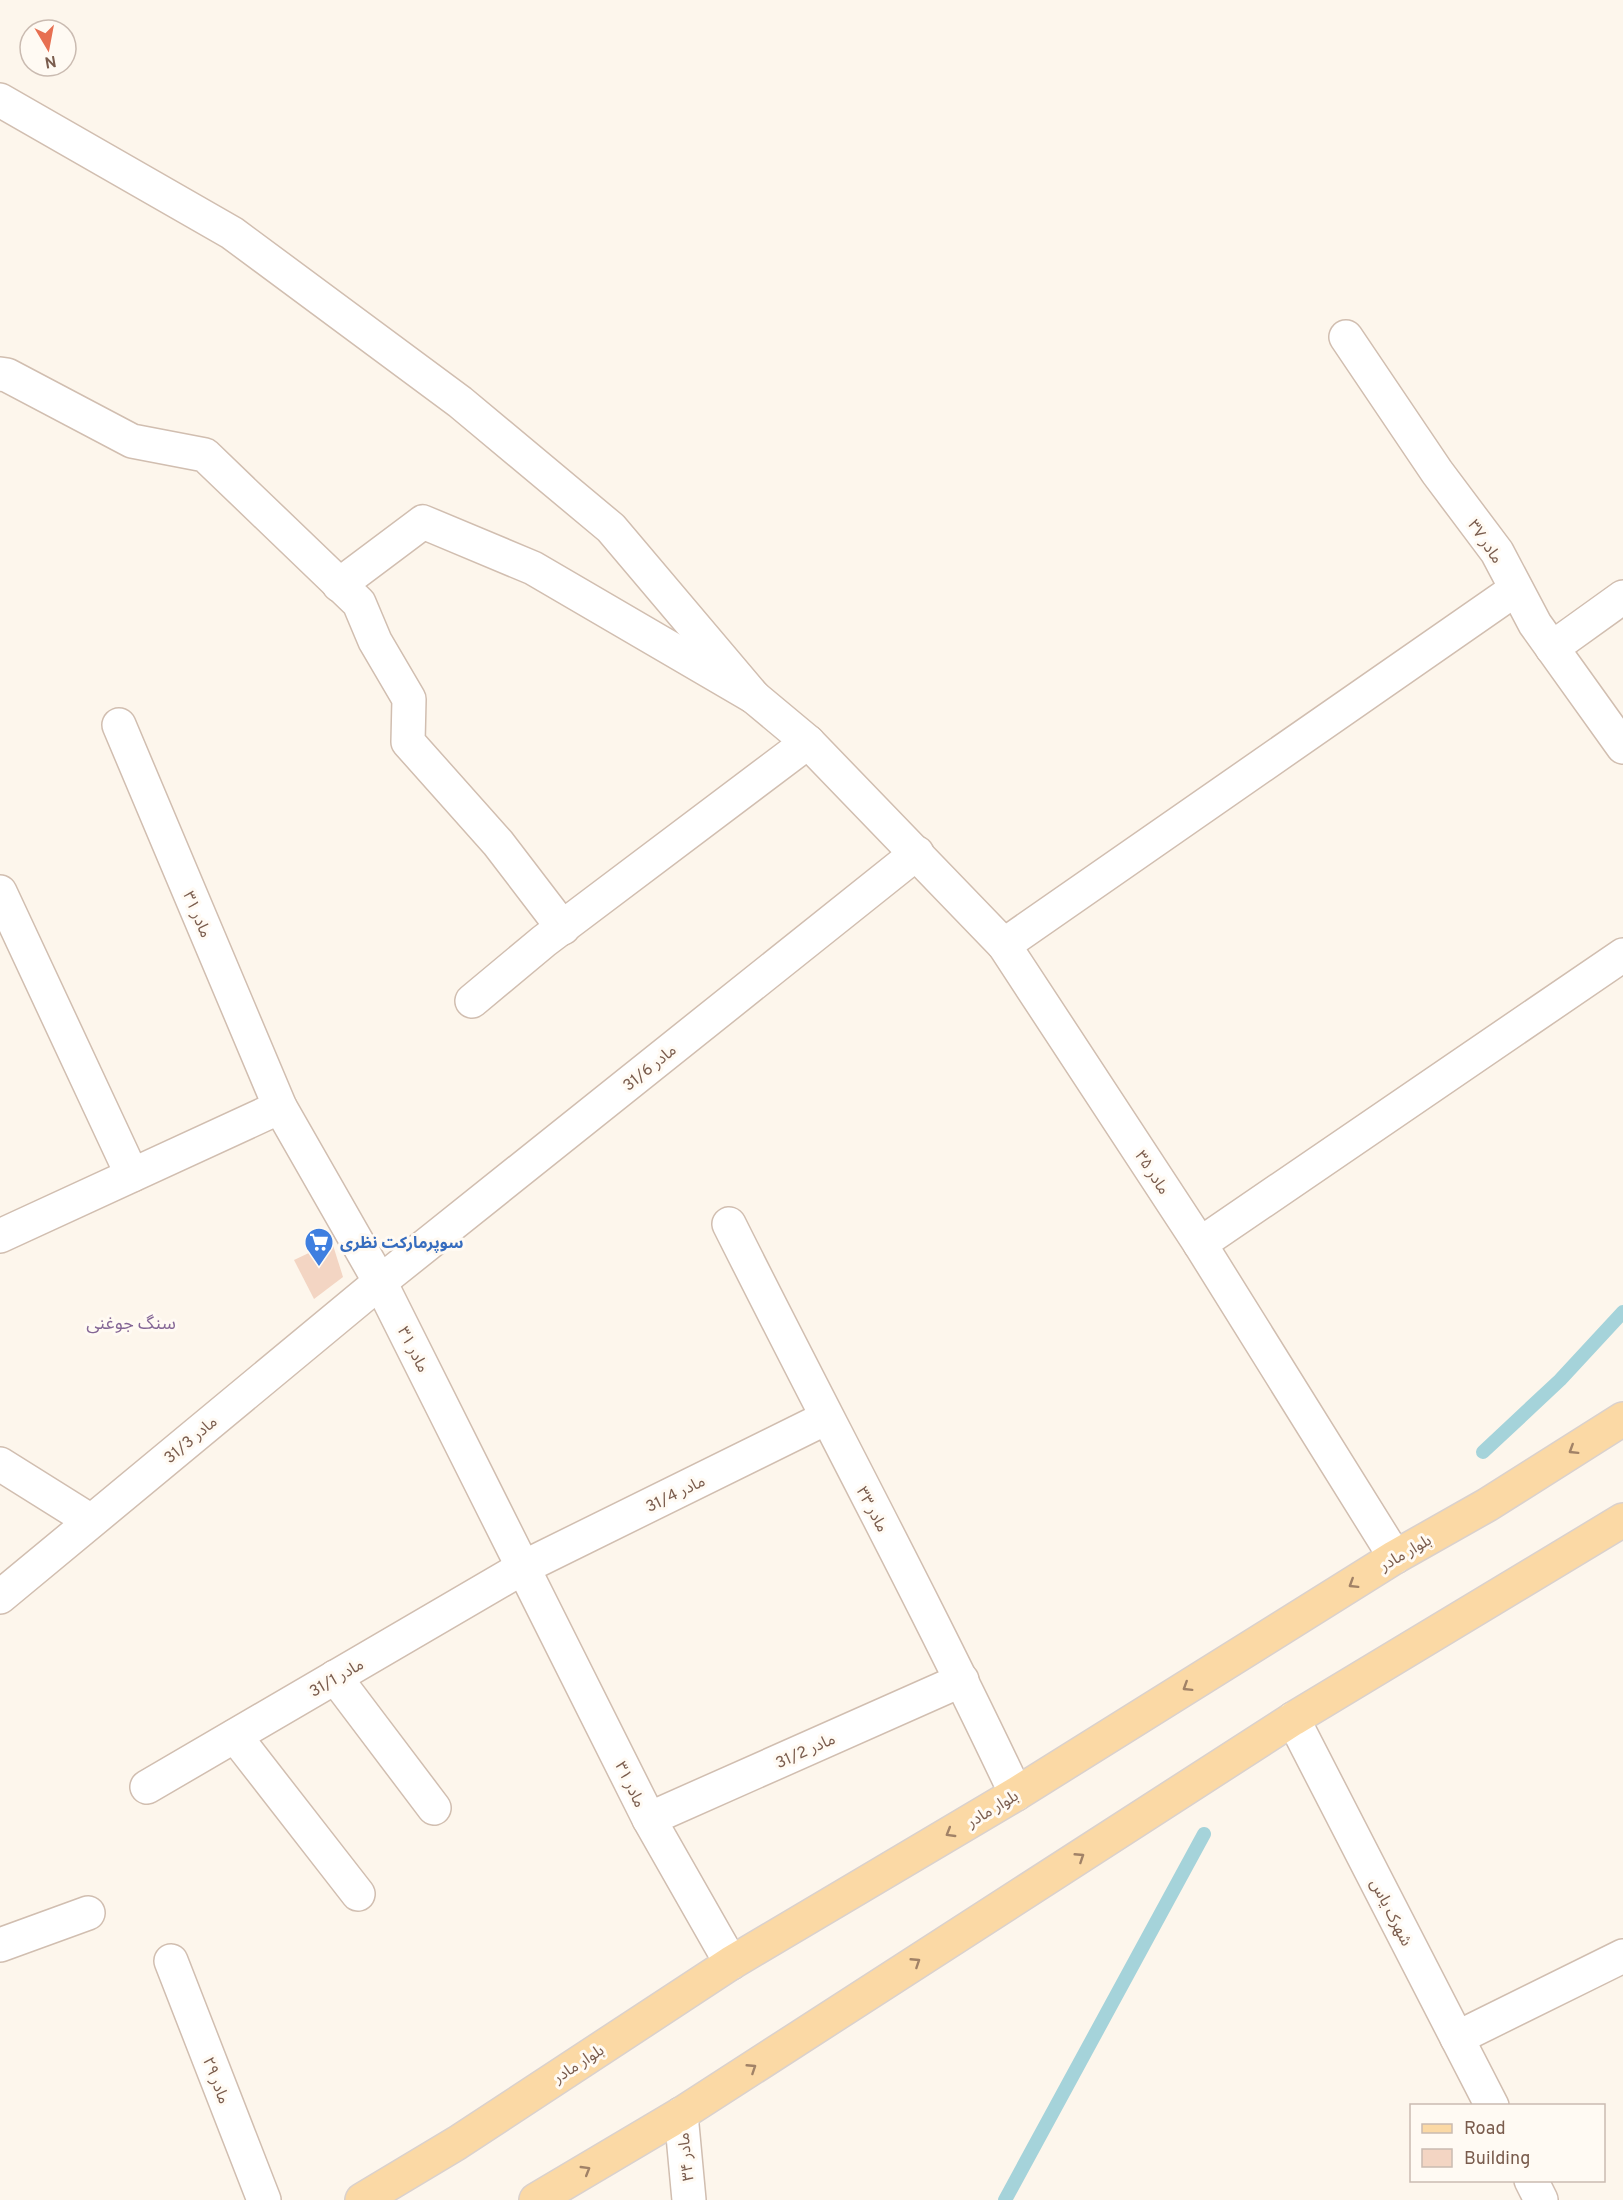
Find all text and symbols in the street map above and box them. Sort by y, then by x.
north arrow [18,18,78,78]
text: N [43,50,58,72]
street label: مادر ۳۷ [1462,516,1506,568]
street label: مادر ۳۱ [177,888,215,941]
street label: مادر 31/6 [619,1041,681,1096]
street label: مادر ۳۵ [1130,1147,1173,1199]
supermarket icon: سوپرمارکت نظری [303,1226,335,1268]
place label: سوپرمارکت نظری [340,1234,463,1254]
district label: سنگ جوغنی [86,1313,176,1336]
street label: مادر ۳۱ [392,1324,432,1376]
street label: مادر 31/3 [161,1413,222,1469]
one-way arrow [1569,1443,1580,1454]
street label: مادر 31/4 [643,1472,709,1518]
street label: مادر ۳۳ [851,1484,891,1536]
street label: بلوار مادر [1376,1531,1436,1577]
one-way arrow [1349,1576,1359,1588]
street label: مادر 31/1 [306,1655,368,1702]
one-way arrow [1183,1679,1193,1691]
street label: مادر 31/2 [773,1730,839,1774]
street label: مادر ۳۱ [610,1759,649,1811]
street label: بلوار مادر [963,1787,1022,1833]
one-way arrow [946,1826,956,1837]
one-way arrow [1074,1852,1084,1864]
street label: شهرک یاس [1365,1876,1416,1950]
one-way arrow [910,1959,921,1970]
street label: بلوار مادر [549,2041,608,2089]
street label: مادر ۲۹ [197,2054,233,2107]
one-way arrow [746,2064,757,2075]
legend [1410,2104,1605,2182]
text: Road [1464,2118,1506,2141]
street label: مادر ۳۴ [675,2132,699,2182]
text: Building [1464,2148,1530,2171]
one-way arrow [580,2166,590,2178]

